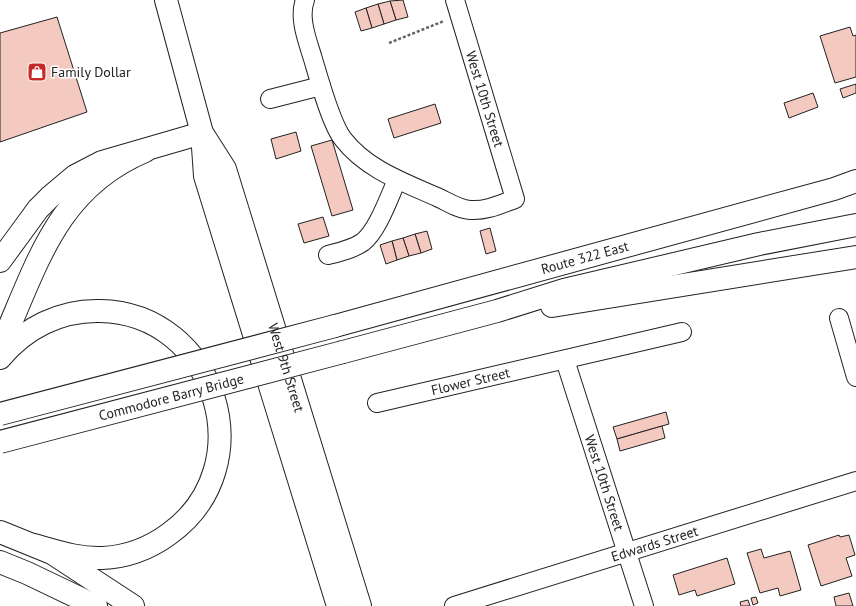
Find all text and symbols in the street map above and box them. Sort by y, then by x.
street label: West 10th Street [462,49,508,150]
shop icon: Family Dollar [26,61,48,83]
place label: Family Dollar [51,63,131,81]
street label: Route 322 East [539,237,631,278]
street label: West 9th Street [264,321,309,415]
street label: Flower Street [429,363,512,399]
street label: Commodore Barry Bridge [97,369,246,425]
street label: West 10th Street [581,433,628,533]
street label: Edwards Street [609,522,700,566]

